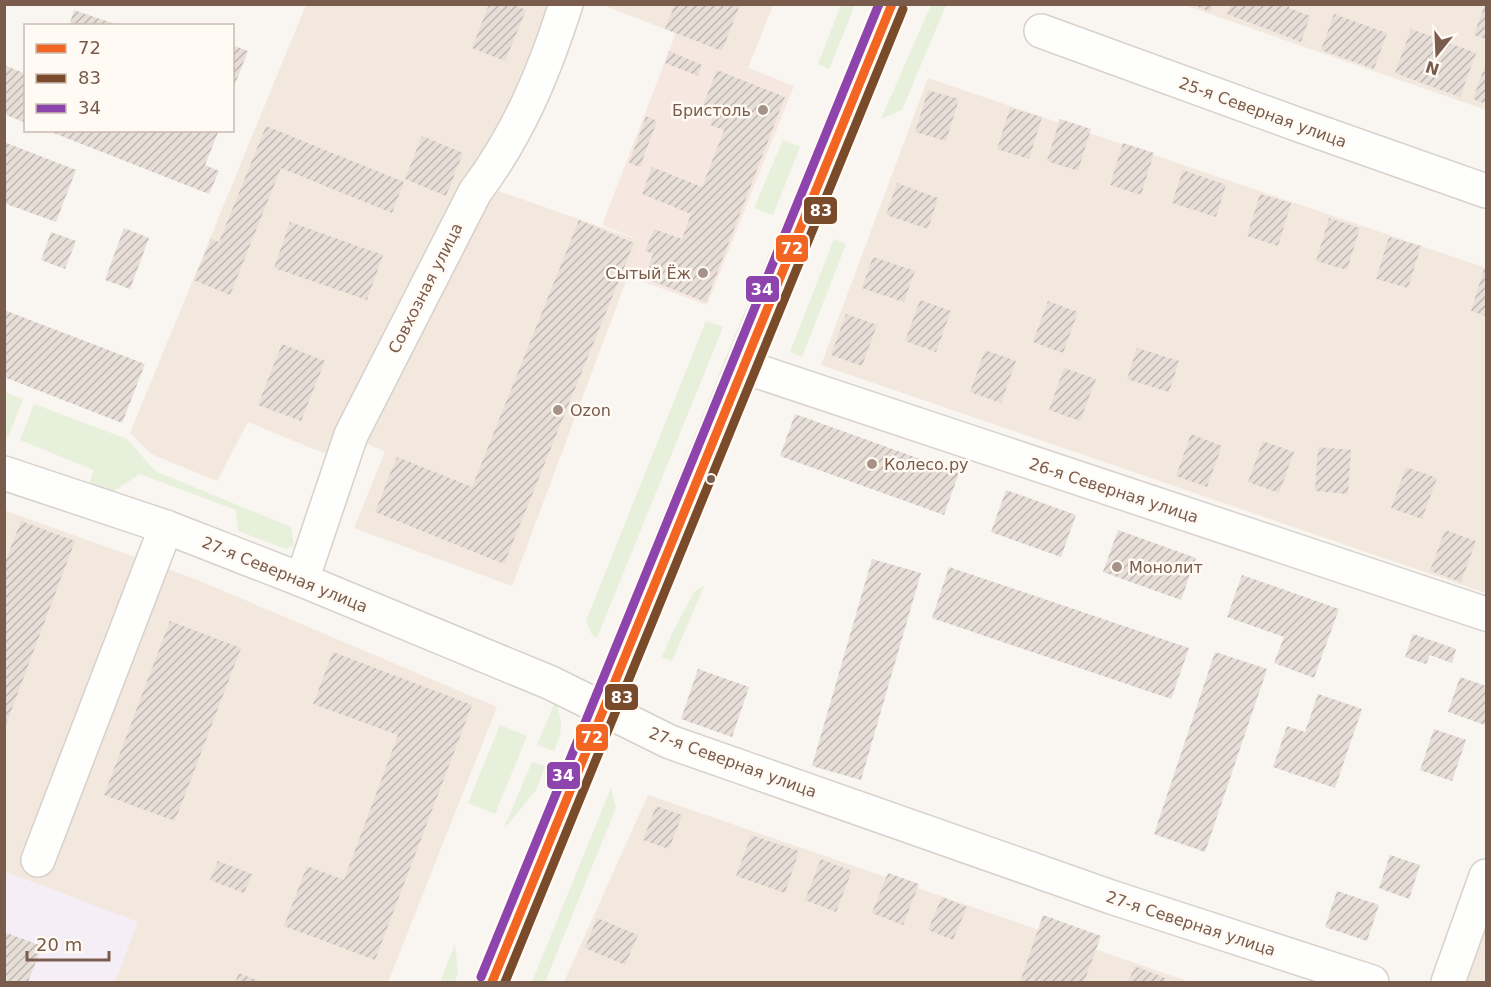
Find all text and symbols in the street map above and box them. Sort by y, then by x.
legend [24,24,234,132]
north arrow [1407,24,1467,84]
text: 72 [78,37,101,58]
text: N [1423,57,1442,79]
text: 83 [78,67,101,88]
street label: 25-я Северная улица [1176,73,1349,152]
text: 34 [78,97,101,118]
place label: Бристоль [672,101,751,120]
marker: Бристоль [756,103,770,117]
line badge: 83 [803,196,838,225]
text: 83 [810,201,832,220]
street label: Совхозная улица [384,220,467,357]
line badge: 72 [775,234,809,263]
text: 72 [781,239,803,258]
place label: Сытый Ёж [605,264,691,283]
marker: Сытый Ёж [696,266,710,280]
line badge: 34 [745,275,780,303]
text: 34 [751,280,773,299]
place label: Ozon [570,401,611,420]
marker: Ozon [551,403,565,417]
street label: 26-я Северная улица [1027,454,1201,527]
place label: Колесо.ру [884,455,969,474]
marker: Колесо.ру [865,457,879,471]
unlabelled marker [705,473,717,485]
street label: 27-я Северная улица [199,532,370,616]
place label: Монолит [1129,558,1203,577]
marker: Монолит [1110,560,1124,574]
line badge: 83 [604,683,639,711]
text: 83 [611,688,633,707]
line badge: 72 [575,723,609,752]
street label: 27-я Северная улица [646,723,819,802]
text: 72 [581,728,603,747]
line badge: 34 [546,761,581,790]
text: 34 [552,766,574,785]
street label: 27-я Северная улица [1104,887,1278,960]
scale bar [27,924,110,962]
text: 20 m [36,934,82,955]

